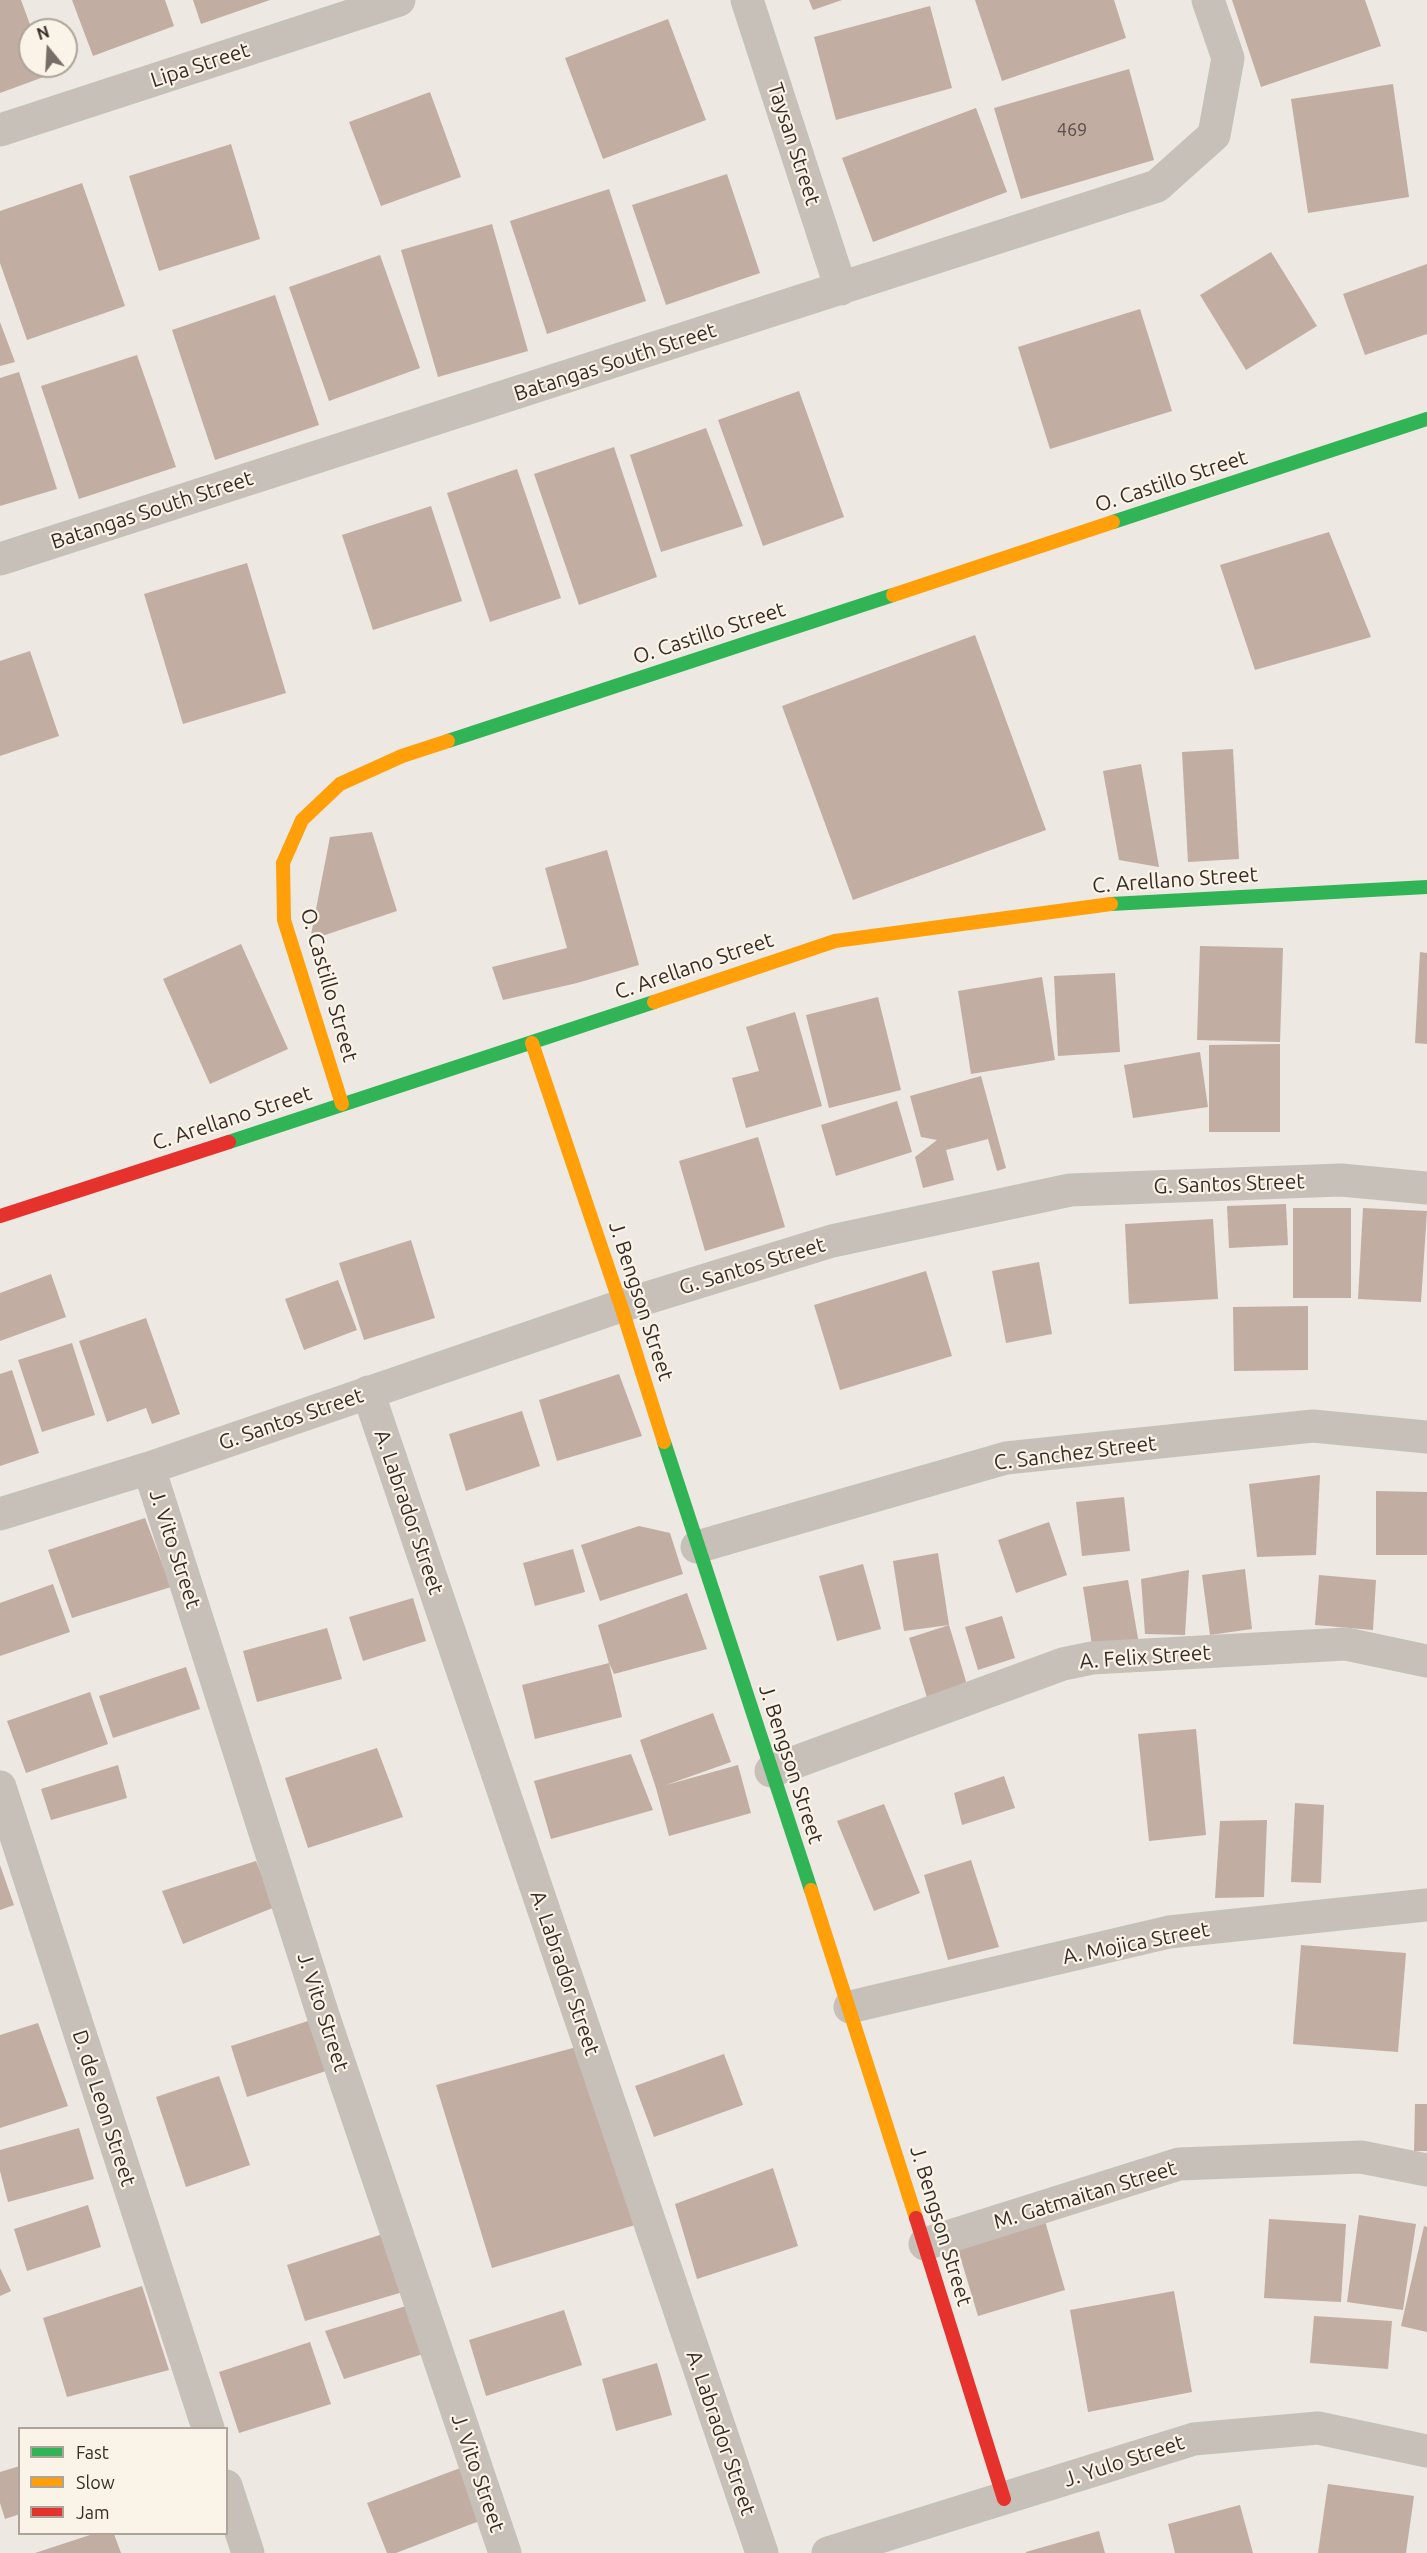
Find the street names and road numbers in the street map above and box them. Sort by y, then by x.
street label: Lipa Street [147,37,253,93]
street label: Taysan Street [762,80,826,208]
street label: Batangas South Street [511,317,719,407]
street label: O. Castillo Street [1092,445,1250,517]
street label: Batangas South Street [48,465,256,555]
street label: O. Castillo Street [630,597,788,669]
street label: C. Arellano Street [1091,862,1259,898]
street label: O. Castillo Street [295,905,363,1065]
street label: C. Arellano Street [611,927,777,1005]
street label: C. Arellano Street [149,1080,315,1156]
street label: G. Santos Street [1153,1169,1305,1199]
street label: J. Bengson Street [603,1218,679,1384]
street label: G. Santos Street [676,1232,828,1300]
street label: G. Santos Street [215,1382,367,1456]
street label: A. Labrador Street [369,1426,449,1598]
street label: C. Sanchez Street [992,1431,1158,1475]
street label: J. Vito Street [144,1486,206,1612]
street label: A. Felix Street [1079,1640,1211,1674]
street label: J. Bengson Street [753,1681,829,1847]
street label: A. Labrador Street [525,1887,605,2059]
street label: A. Mojica Street [1061,1916,1211,1970]
street label: J. Vito Street [292,1949,354,2075]
street label: D. de Leon Street [67,2027,141,2189]
street label: J. Bengson Street [905,2143,977,2309]
street label: M. Gatmaitan Street [991,2155,1179,2235]
street label: A. Labrador Street [681,2347,761,2519]
street label: J. Vito Street [446,2411,510,2535]
street label: J. Yulo Street [1061,2430,1187,2492]

